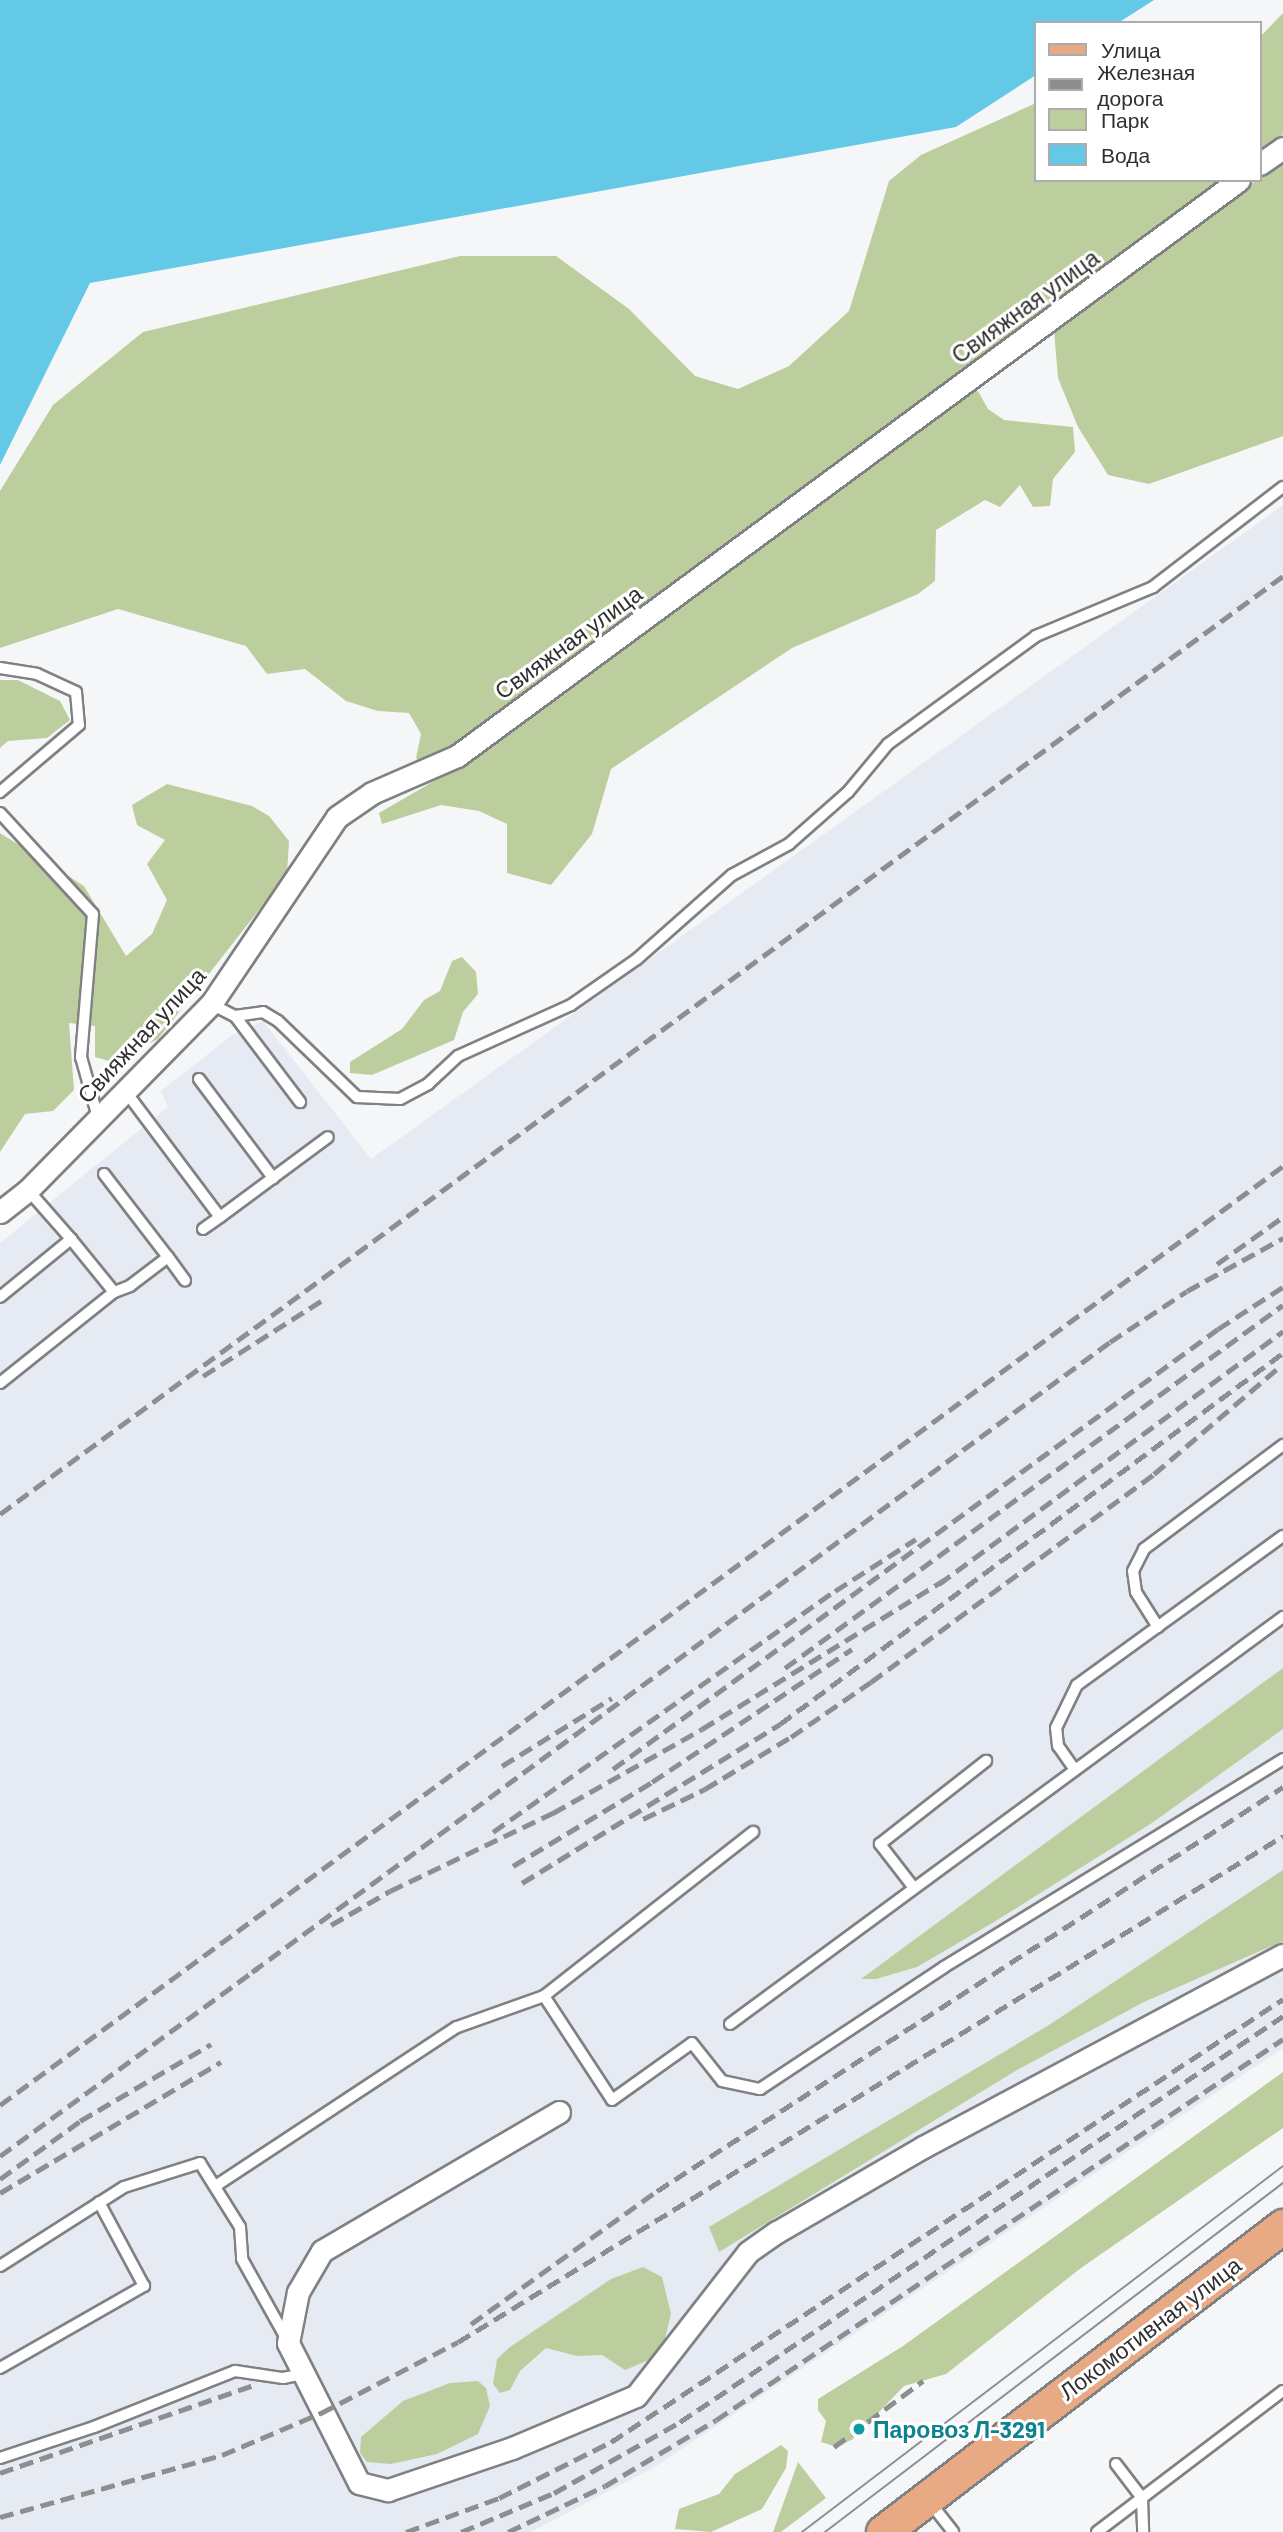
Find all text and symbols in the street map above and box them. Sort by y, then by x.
legend [1034,21,1262,182]
text: Улица [1101,37,1161,62]
text: Железная дорога [1097,59,1195,110]
text: Парк [1101,107,1149,132]
text: Вода [1101,142,1150,167]
street label: Свияжная улица [946,243,1104,369]
street label: Свияжная улица [489,579,647,705]
street label: Свияжная улица [71,961,211,1109]
street label: Локомотивная улица [1054,2251,1246,2405]
place label: Паровоз Л-3291 [873,2415,1045,2443]
marker: Паровоз Л-3291 [851,2421,867,2437]

